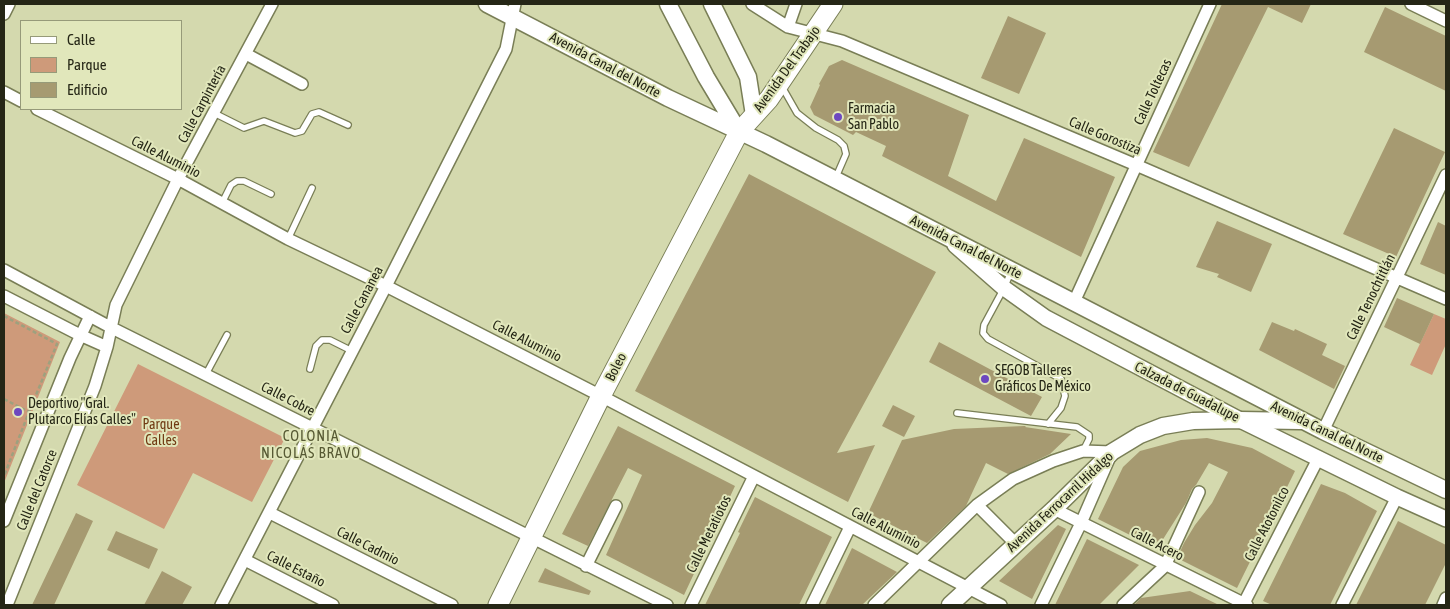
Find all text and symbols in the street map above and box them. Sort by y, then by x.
legend [20,20,182,110]
street label: Avenida Del Trabajo [750,23,824,115]
street label: Avenida Canal del Norte [547,29,663,101]
text: Calle [67,31,95,48]
text: Parque [67,56,107,73]
street label: Calle Toltecas [1130,56,1176,128]
street label: Calle Carpintería [174,62,230,146]
text: Edificio [67,81,108,98]
place label: Farmacia San Pablo [848,101,899,134]
marker: Farmacia San Pablo [832,111,844,123]
street label: Calle Gorostiza [1066,113,1144,159]
street label: Calle Aluminio [129,132,203,182]
street label: Avenida Canal del Norte [907,212,1025,282]
street label: Calle Tenochtitlán [1343,251,1399,343]
street label: Calle Cananea [337,263,387,337]
street label: Calle Aluminio [490,316,564,366]
street label: Boleo [602,350,630,384]
street label: Calzada de Guadalupe [1132,358,1242,426]
place label: SEGOB Talleres Gráficos De México [995,363,1091,396]
marker: SEGOB Talleres Gráficos De México [979,373,991,385]
street label: Calle Cobre [258,378,318,420]
place label: Deportivo "Gral. Plutarco Elías Calles" [28,396,136,428]
street label: Avenida Canal del Norte [1268,397,1386,467]
marker: Deportivo "Gral. Plutarco Elías Calles" [12,406,24,418]
park label: Parque Calles [143,417,179,450]
district label: COLONIA NICOLÁS BRAVO [259,427,363,462]
street label: Calle del Catorce [13,447,61,533]
street label: Avenida Ferrocarril Hidalgo [1003,448,1117,556]
street label: Calle Atotonilco [1241,484,1293,564]
street label: Calle Metatiotos [683,493,735,575]
street label: Calle Aluminio [849,503,923,553]
street label: Calle Cadmio [334,523,402,569]
street label: Calle Acero [1128,523,1186,565]
street label: Calle Estaño [264,547,328,591]

